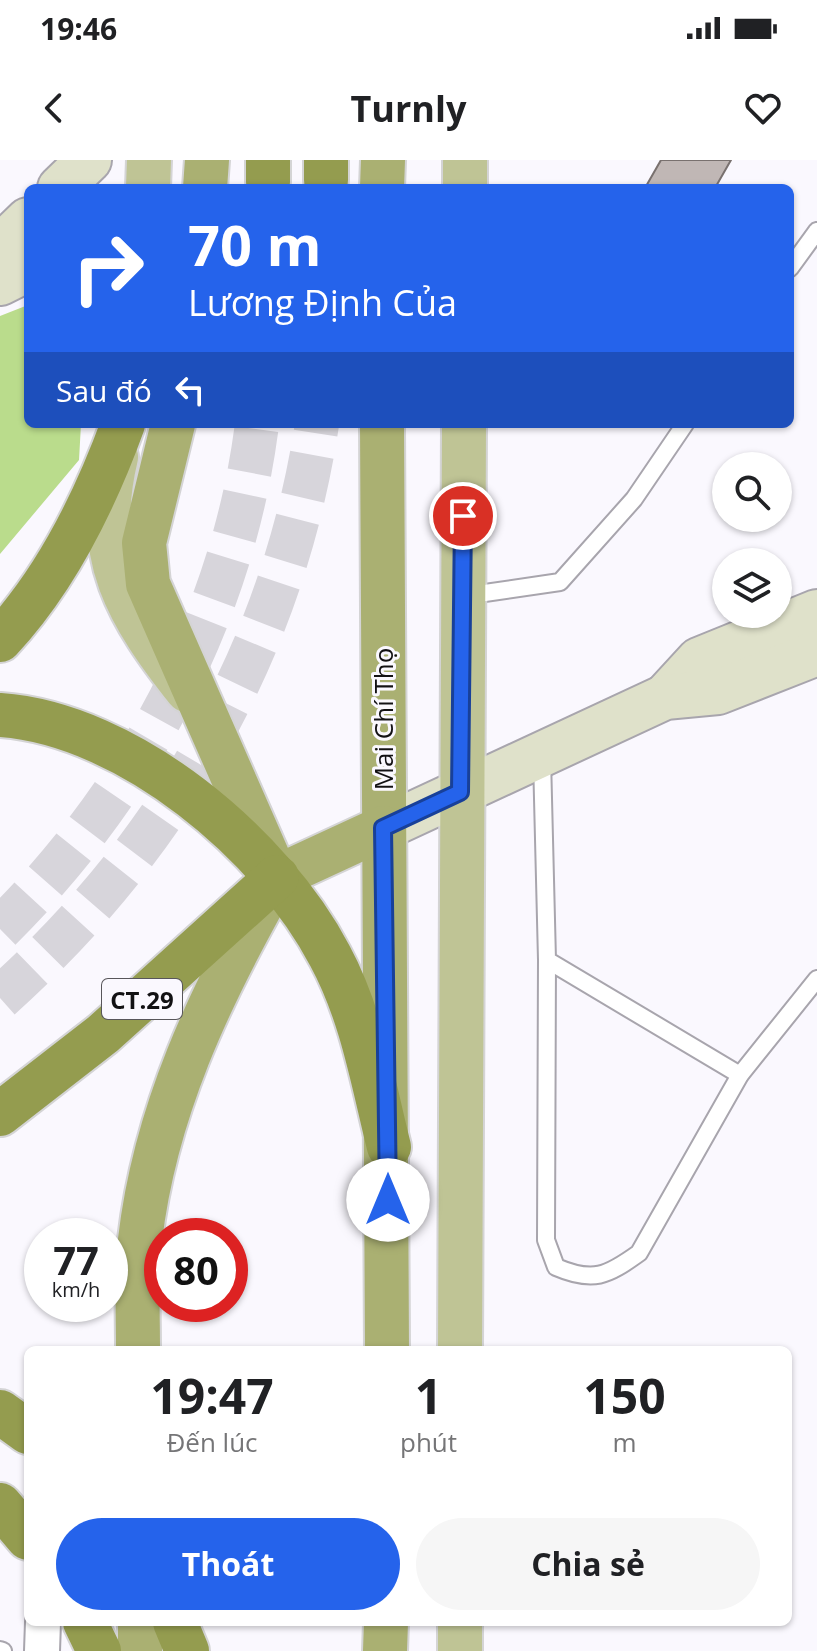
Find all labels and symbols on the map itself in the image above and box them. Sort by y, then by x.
pin [429,482,497,550]
street label: Mai Chí Thọ [365,648,401,790]
road number: CT.29 [102,979,182,1019]
position arrow [346,1158,430,1242]
speed limit sign: 80 [144,1218,248,1322]

